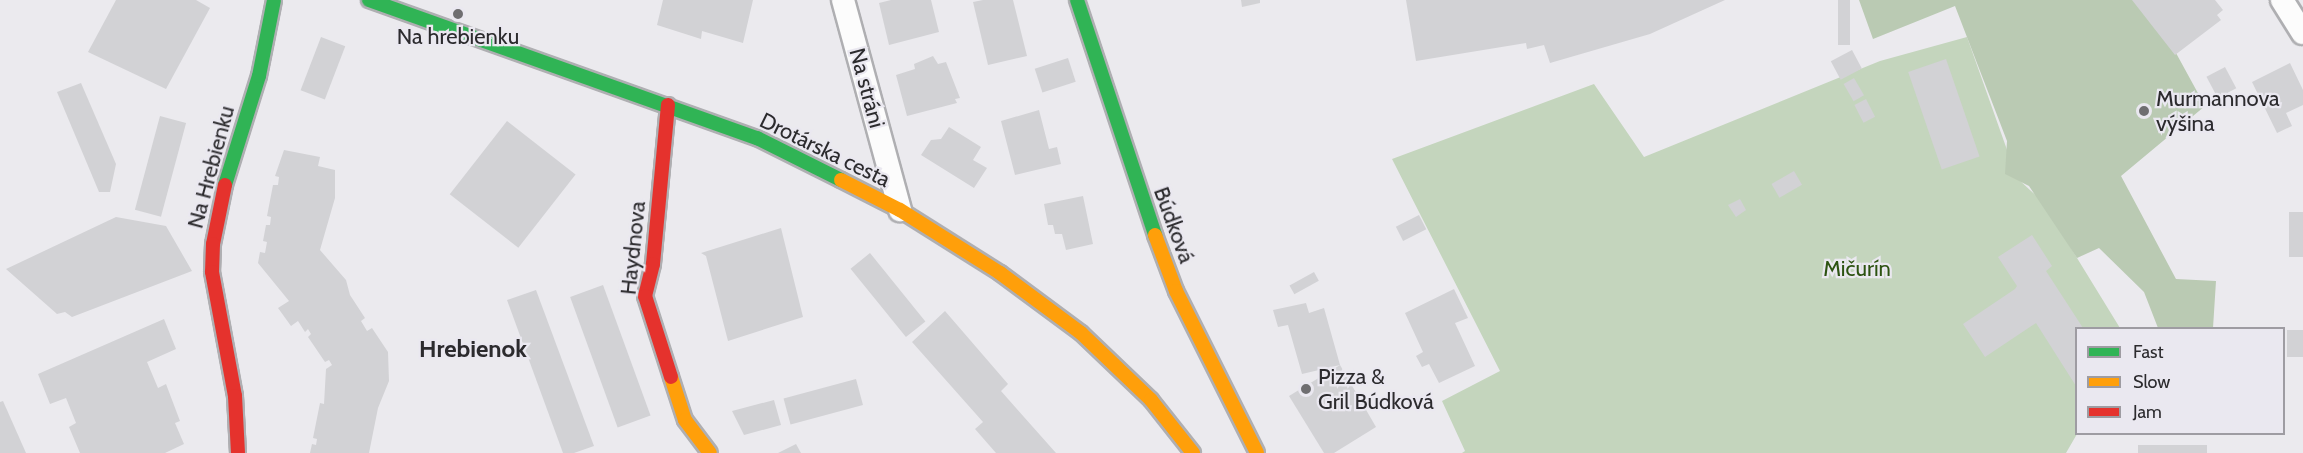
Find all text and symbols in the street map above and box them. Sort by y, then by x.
marker: Na hrebienku [451,7,465,21]
place label: Na hrebienku [397,24,519,50]
street label: Na stráni [844,45,890,131]
place label: Murmannova výšina [2156,85,2280,136]
street label: Na Hrebienku [182,103,240,231]
marker: Murmannova výšina [2137,104,2151,118]
street label: Drotárska cesta [755,107,895,193]
street label: Búdková [1148,183,1200,267]
street label: Haydnova [615,200,651,296]
park label: Mičurín [1823,256,1891,282]
legend [2075,327,2285,435]
district label: Hrebienok [419,335,527,363]
text: Fast [2133,341,2164,363]
place label: Pizza & Gril Búdková [1318,363,1434,414]
text: Slow [2133,371,2170,393]
marker: Pizza & Gril Búdková [1299,382,1313,396]
text: Jam [2133,401,2162,423]

